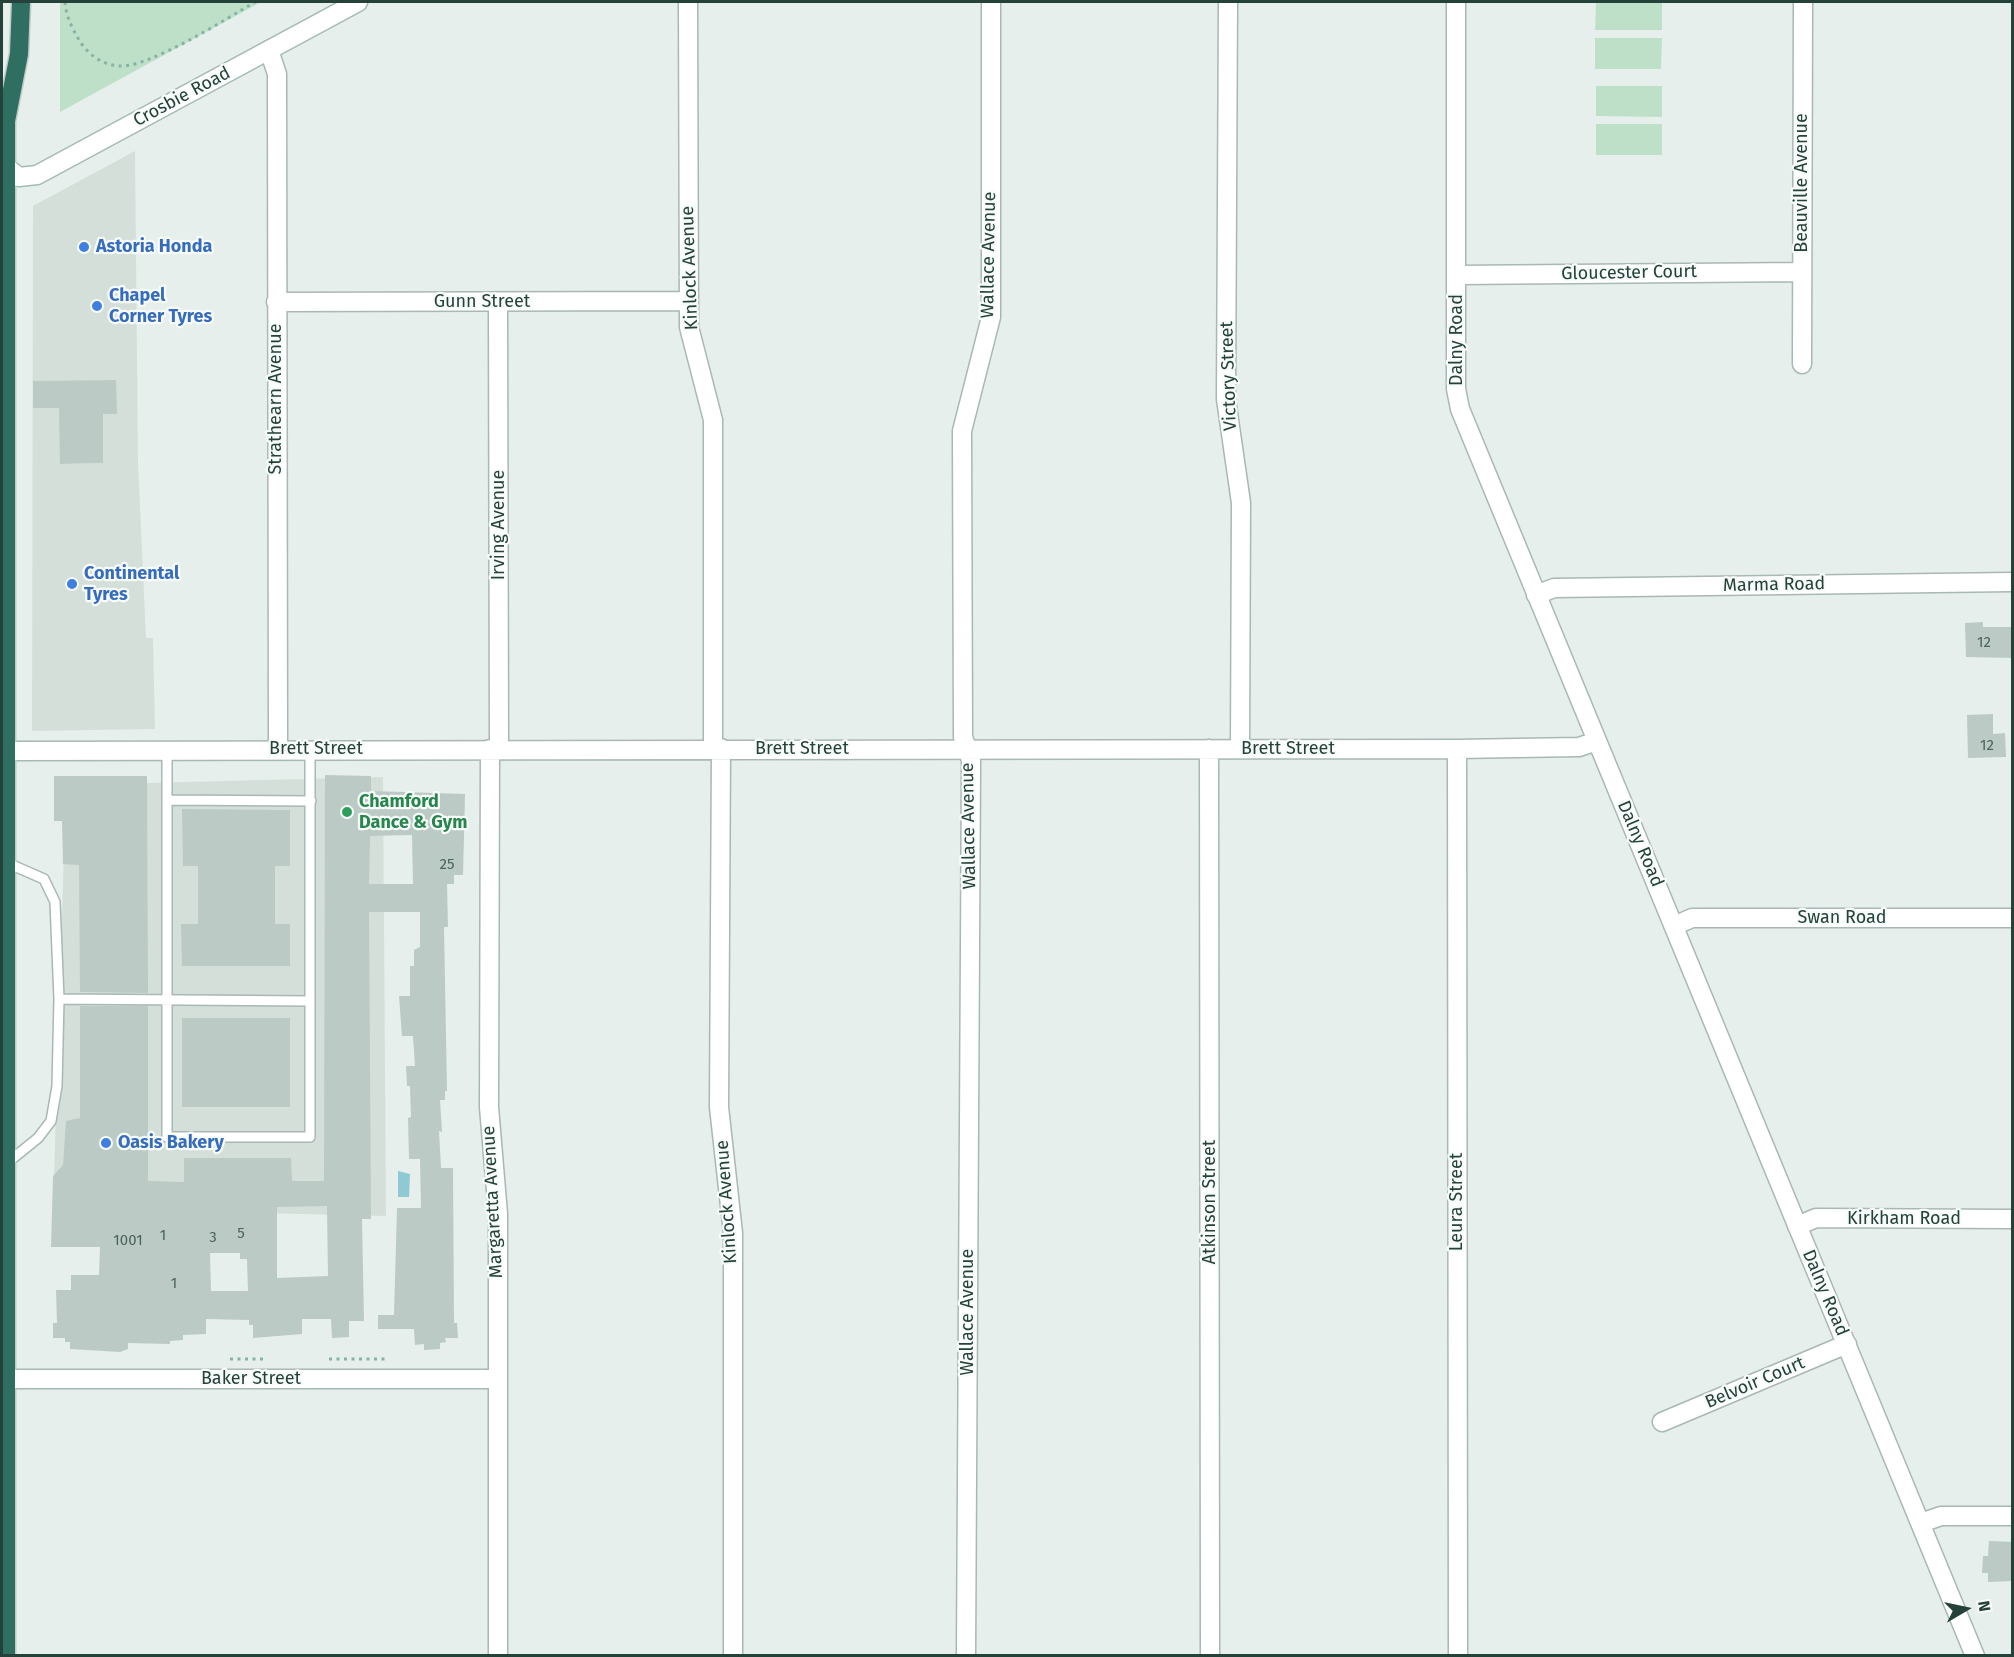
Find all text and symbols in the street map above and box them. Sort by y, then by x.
street label: Crosbie Road [130,62,234,132]
street label: Beauville Avenue [1791,113,1813,253]
street label: Wallace Avenue [977,191,1001,319]
street label: Kinlock Avenue [677,206,703,330]
place label: Astoria Honda [96,236,212,258]
marker: Astoria Honda [77,240,91,254]
street label: Gloucester Court [1561,261,1697,285]
place label: Chapel Corner Tyres [109,285,212,328]
street label: Gunn Street [434,291,530,313]
street label: Dalny Road [1446,294,1468,386]
marker: Chapel Corner Tyres [90,299,104,313]
street label: Victory Street [1216,321,1242,431]
street label: Strathearn Avenue [265,324,287,474]
street label: Irving Avenue [488,470,510,580]
place label: Continental Tyres [84,563,179,606]
street label: Marma Road [1723,573,1825,597]
marker: Continental Tyres [65,577,79,591]
house number: 12 [1977,634,1991,652]
house number: 12 [1980,737,1994,755]
street label: Brett Street [269,738,363,760]
street label: Brett Street [755,738,849,760]
street label: Brett Street [1241,738,1335,760]
street label: Wallace Avenue [957,762,981,890]
place label: Chamford Dance & Gym [359,791,467,834]
street label: Dalny Road [1612,798,1668,890]
marker: Chamford Dance & Gym [340,805,354,819]
house number: 25 [440,856,454,874]
street label: Swan Road [1797,907,1887,929]
street label: Margaretta Avenue [478,1125,508,1279]
place label: Oasis Bakery [118,1132,224,1154]
marker: Oasis Bakery [99,1136,113,1150]
street label: Kinlock Avenue [712,1139,742,1265]
street label: Atkinson Street [1199,1140,1221,1264]
street label: Leura Street [1446,1153,1468,1251]
street label: Kirkham Road [1847,1208,1961,1230]
house number: 5 [237,1225,245,1243]
house number: 1 [160,1227,166,1245]
house number: 3 [209,1229,217,1247]
house number: 1001 [113,1232,143,1250]
street label: Dalny Road [1797,1247,1853,1339]
street label: Wallace Avenue [957,1249,979,1375]
house number: 1 [171,1275,177,1293]
street label: Belvoir Court [1702,1352,1808,1414]
street label: Baker Street [201,1368,301,1390]
north arrow [1936,1579,1996,1639]
text: N [1974,1599,1994,1613]

